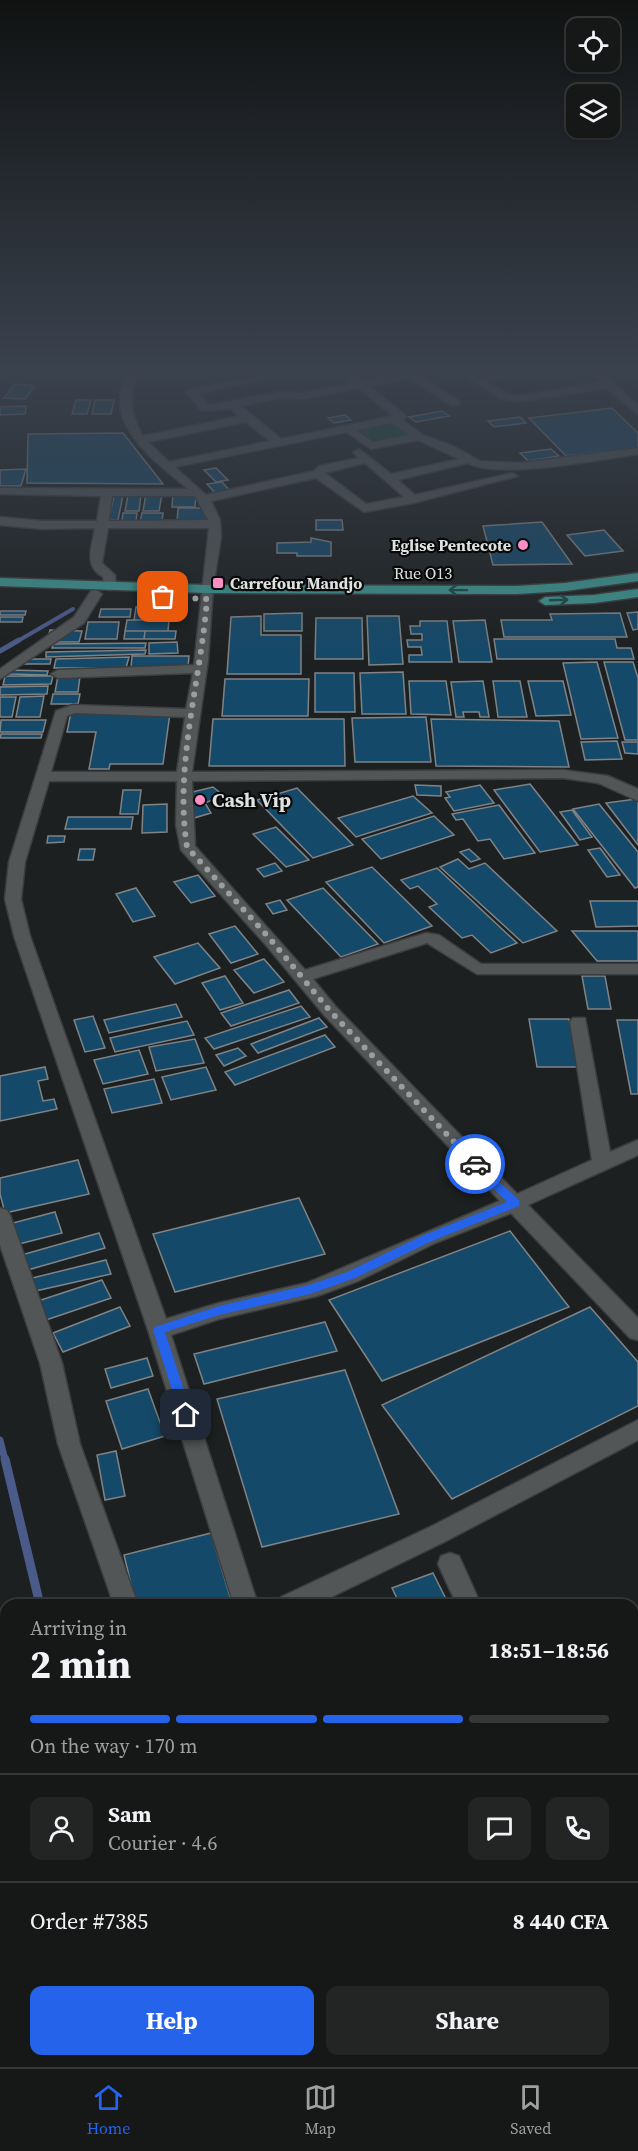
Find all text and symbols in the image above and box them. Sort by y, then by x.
map controls [566,18,620,138]
button: locate [566,18,620,72]
button: layers [566,84,620,138]
place label: Eglise Pentecote [391,534,511,556]
marker: Eglise Pentecote [516,538,530,552]
street label: Rue O13 [394,562,452,584]
pin [137,571,188,622]
place label: Carrefour Mandjo [230,572,362,594]
marker: Carrefour Mandjo [211,576,225,590]
icon: bag [146,580,179,613]
one-way arrow [449,584,469,595]
one-way arrow [549,595,569,606]
place label: Cash Vip [212,786,291,814]
marker: Cash Vip [193,793,207,807]
courier [445,1134,505,1194]
icon: car [459,1148,492,1181]
pin [160,1389,211,1440]
icon: home [169,1398,202,1431]
text: Arriving in [30,1614,127,1642]
text: 18:51–18:56 [489,1635,609,1665]
text: 2 min [30,1638,131,1691]
text: On the way · 170 m [30,1732,197,1760]
button: person [30,1797,93,1860]
button: chat [468,1797,531,1860]
button: phone [546,1797,609,1860]
text: Sam [108,1799,152,1829]
text: Courier · 4.6 [108,1829,217,1857]
text: Order #7385 [30,1906,148,1936]
text: 8 440 CFA [513,1906,609,1936]
button: Help [30,1986,314,2055]
button: Share [326,1986,609,2055]
tab: Home [87,2081,130,2139]
tab: Map [304,2081,337,2139]
tab: Saved [510,2081,551,2139]

